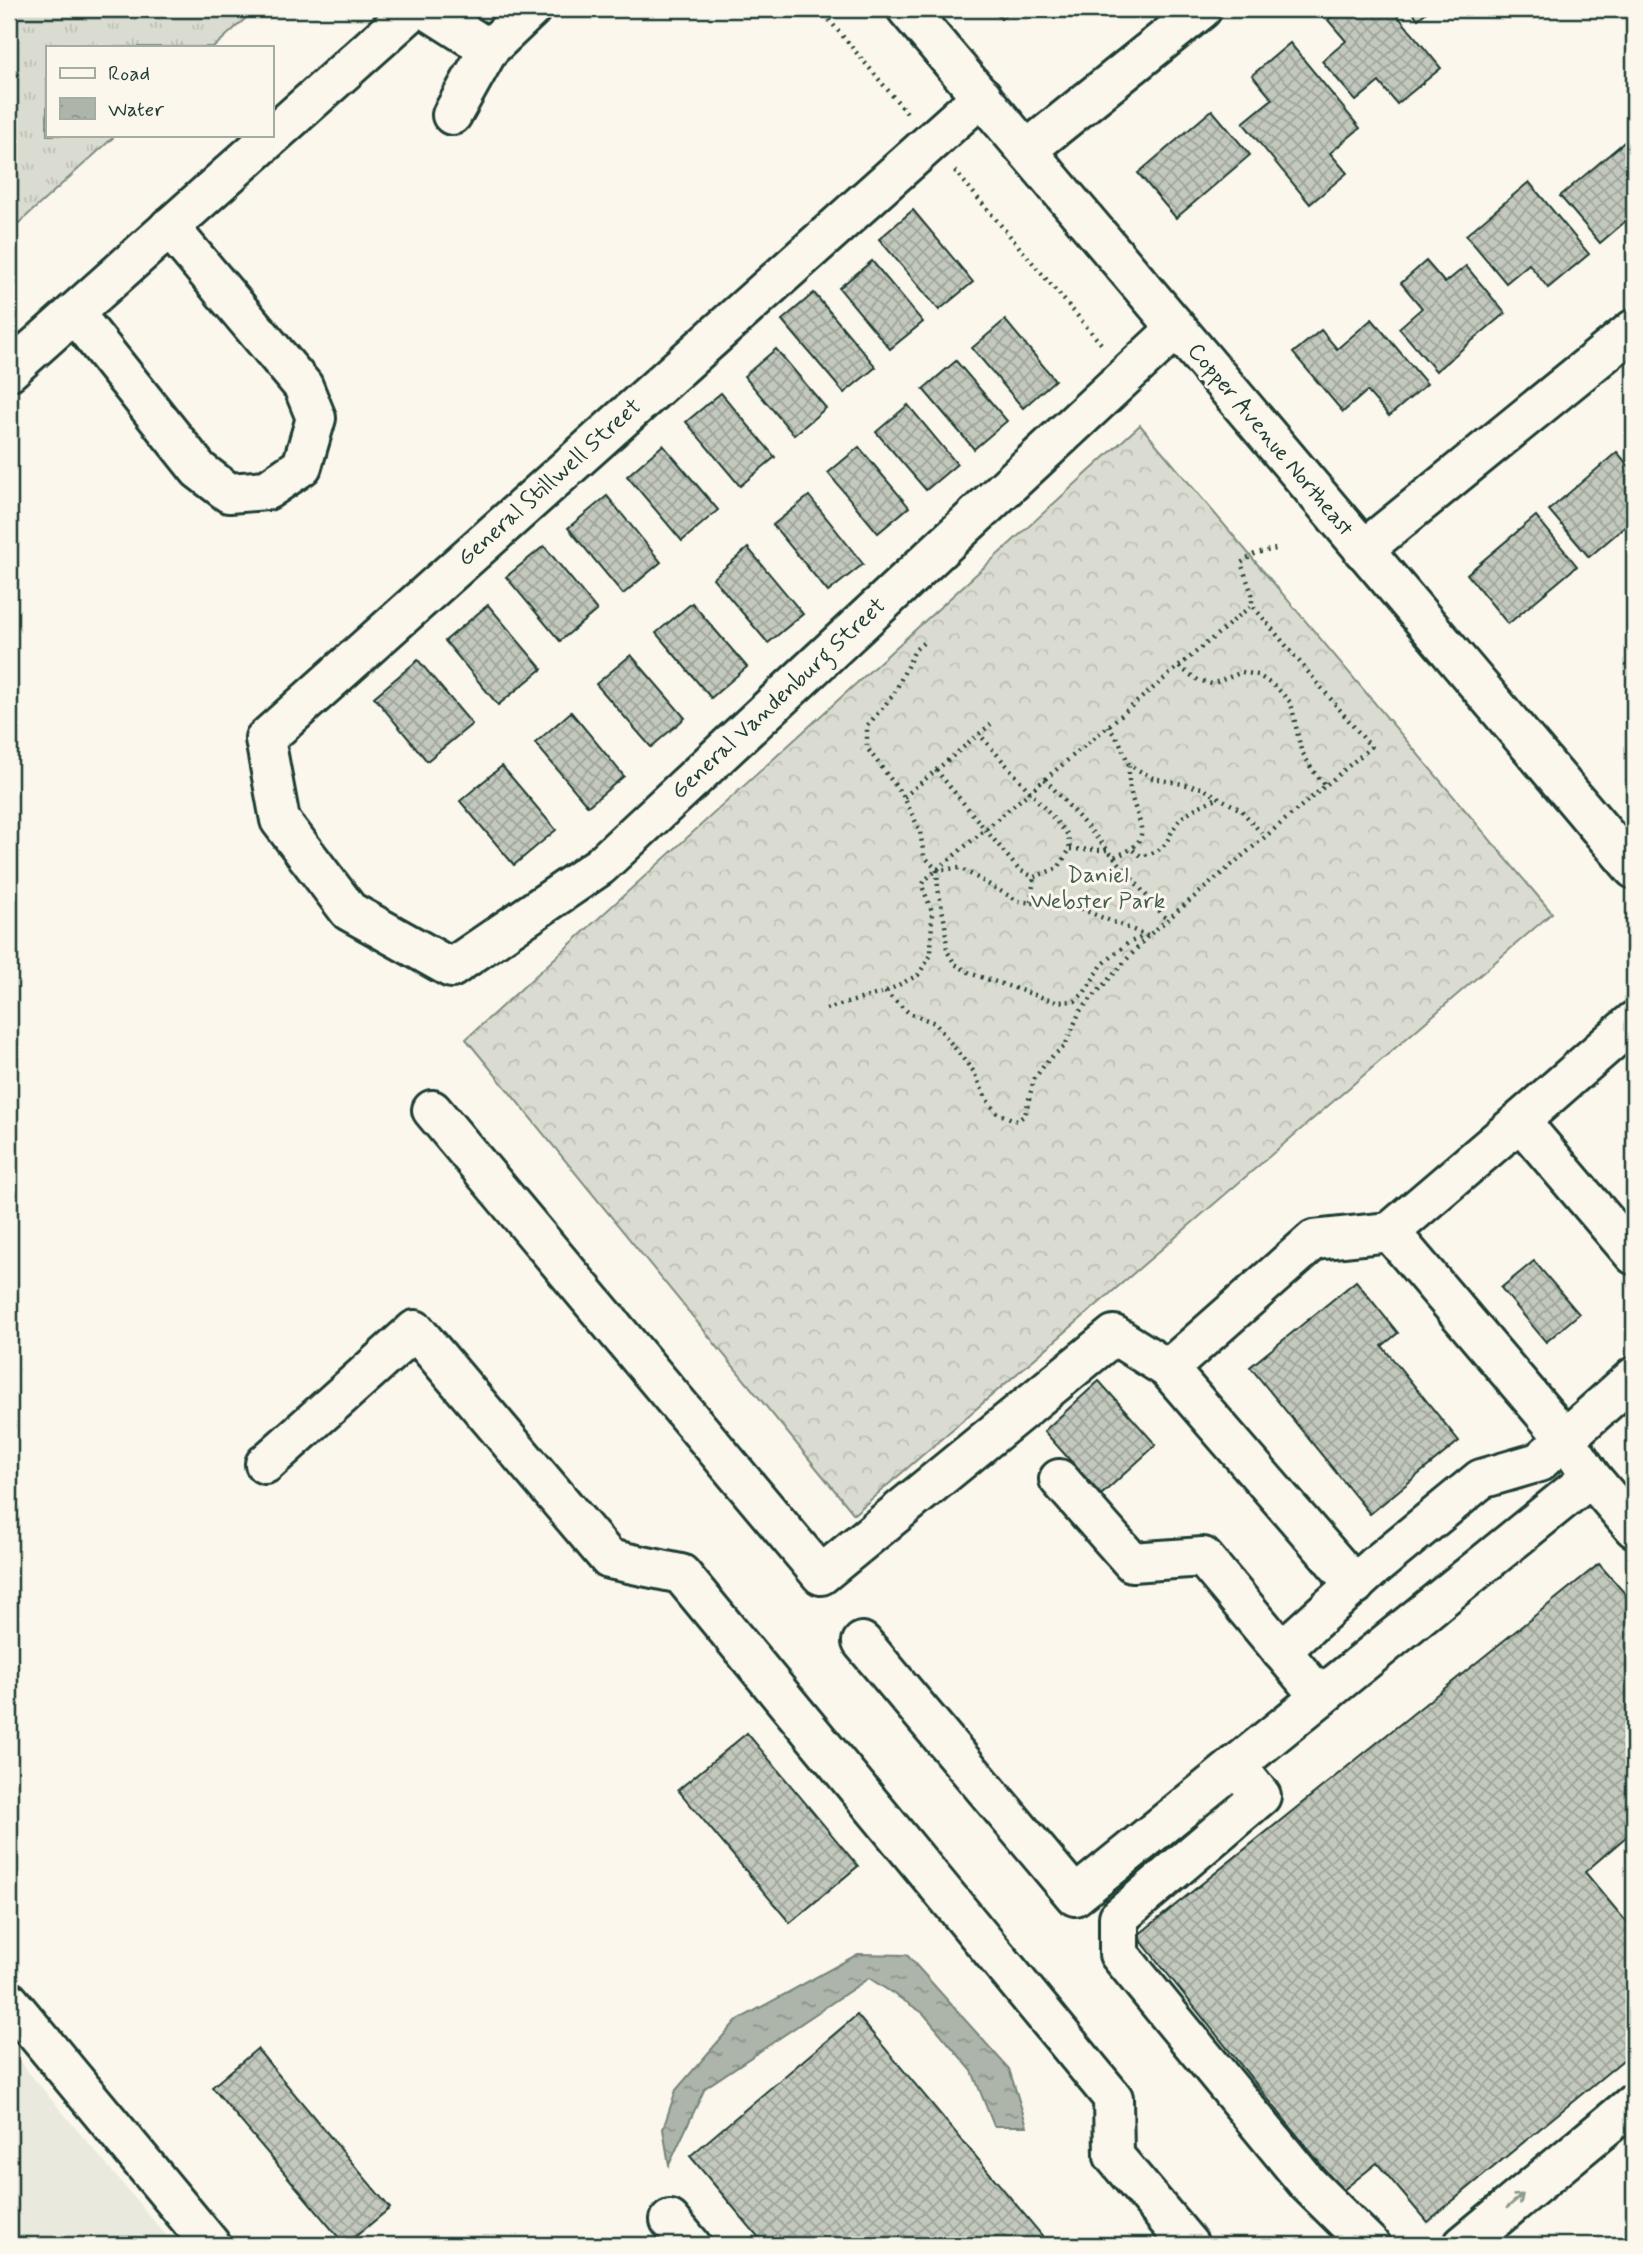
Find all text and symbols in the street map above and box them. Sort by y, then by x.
legend [46,46,273,136]
text: Road [108,60,150,88]
text: Water [108,96,164,124]
street label: Copper Avenue Northeast [1180,337,1360,543]
street label: General Stillwell Street [452,392,648,574]
street label: General Vandenburg Street [665,591,894,808]
park label: Daniel Webster Park [1031,861,1165,917]
one-way arrow [1506,2194,1524,2209]

